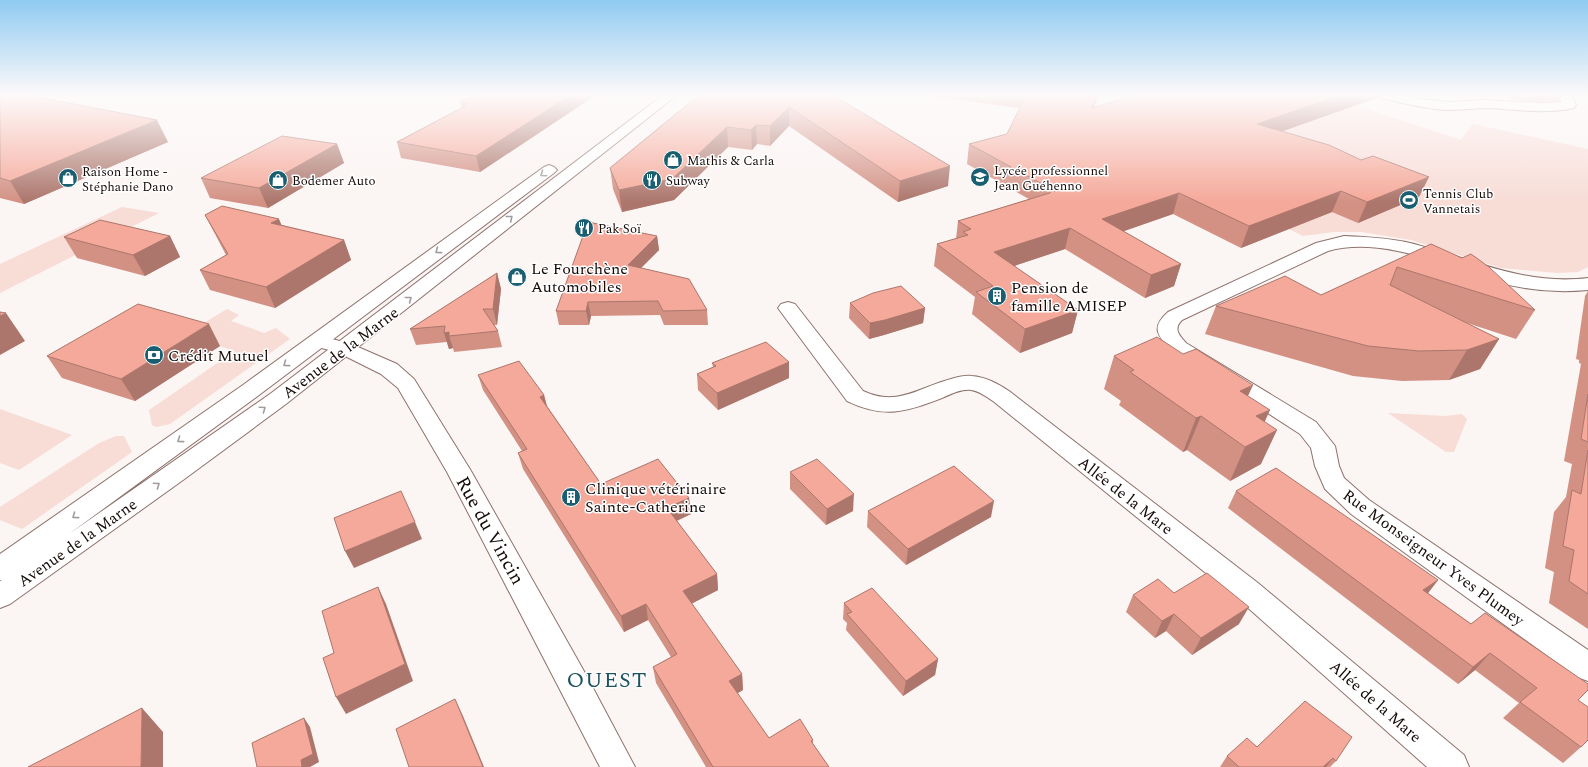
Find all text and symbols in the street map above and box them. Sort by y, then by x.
shop icon: Mathis & Carla [662,149,684,171]
place label: Mathis & Carla [687,151,775,171]
place label: Lycée professionnel Jean Guéhenno [994,161,1108,196]
place label: Raison Home - Stéphanie Dano [82,162,173,197]
school or university icon: Lycée professionnel Jean Guéhenno [969,166,991,188]
shop icon: Raison Home - Stéphanie Dano [57,167,79,189]
shop icon: Bodemer Auto [267,169,289,191]
one-way arrow [541,169,548,176]
restaurant icon: Subway [641,169,663,191]
place label: Bodemer Auto [292,171,376,191]
place label: Subway [666,171,711,191]
place label: Tennis Club Vannetais [1423,184,1493,219]
sports icon: Tennis Club Vannetais [1398,189,1420,211]
one-way arrow [506,216,513,223]
restaurant icon: Pak Soï [573,217,595,239]
place label: Pak Soï [598,219,641,239]
one-way arrow [436,246,443,253]
place label: Le Fourchène Automobiles [531,257,628,299]
shop icon: Le Fourchène Automobiles [506,266,528,288]
place label: Pension de famille AMISEP [1011,276,1127,318]
building icon: Pension de famille AMISEP [986,285,1008,307]
one-way arrow [404,297,411,304]
street label: Avenue de la Marne [277,301,404,405]
bank icon: Crédit Mutuel [143,344,165,366]
place label: Crédit Mutuel [168,344,269,368]
one-way arrow [283,359,290,366]
one-way arrow [259,406,266,414]
one-way arrow [178,435,185,442]
street label: Allée de la Mare [1073,451,1178,541]
street label: Rue du Vincin [448,471,532,590]
place label: Clinique vétérinaire Sainte-Catherine [585,477,727,519]
one-way arrow [153,483,160,490]
street label: Rue Monseigneur Yves Plumey [1338,484,1530,633]
building icon: Clinique vétérinaire Sainte-Catherine [560,486,582,508]
street label: Avenue de la Marne [13,493,142,593]
one-way arrow [72,511,79,518]
street label: Allée de la Mare [1324,655,1427,749]
district label: OUEST [566,664,648,697]

